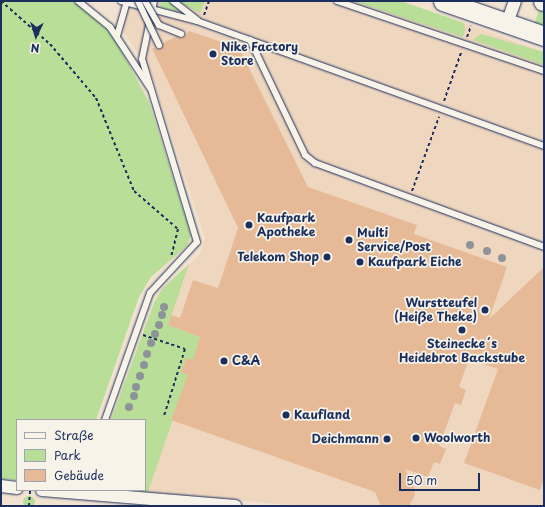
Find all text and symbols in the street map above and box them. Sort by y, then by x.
north arrow [16,16,56,56]
text: N [30,40,40,57]
place label: Nike Factory Store [221,40,299,68]
marker: Nike Factory Store [208,49,218,59]
place label: Kaufpark Apotheke [257,211,315,239]
marker: Kaufpark Apotheke [244,220,254,230]
place label: Multi Service/Post [357,226,431,254]
marker: Multi Service/Post [344,235,354,245]
place label: Telekom Shop [237,250,319,264]
marker: Telekom Shop [322,252,332,262]
place label: Kaufpark Eiche [368,255,462,269]
marker: Kaufpark Eiche [355,257,365,267]
place label: Wurstteufel (Heiße Theke) [393,296,477,324]
marker: Wurstteufel (Heiße Theke) [480,305,490,315]
marker: Steinecke´s Heidebrot Backstube [457,325,467,335]
place label: Steinecke´s Heidebrot Backstube [399,337,525,365]
place label: C&A [232,354,260,368]
marker: C&A [219,356,229,366]
place label: Kaufland [294,408,350,422]
marker: Kaufland [281,410,291,420]
legend [16,419,146,491]
text: Straße [54,426,94,444]
place label: Woolworth [424,431,490,445]
place label: Deichmann [311,432,379,446]
marker: Woolworth [411,433,421,443]
marker: Deichmann [382,434,392,444]
text: Park [54,446,81,464]
scale bar [401,465,482,491]
text: Gebäude [54,466,104,484]
text: 50 m [406,471,437,489]

